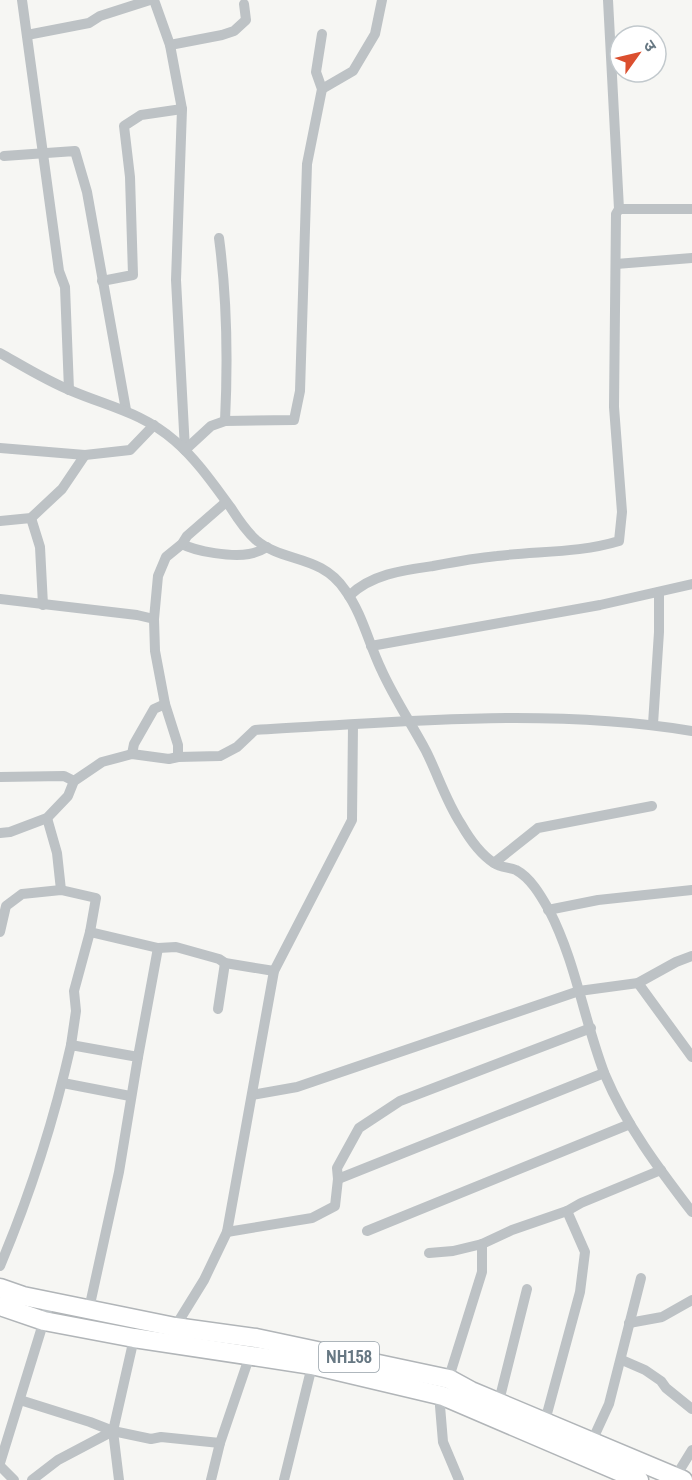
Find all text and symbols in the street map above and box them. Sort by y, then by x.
north arrow [608,24,668,84]
text: उ [639,36,663,56]
road number: NH158 [319,1342,379,1372]

